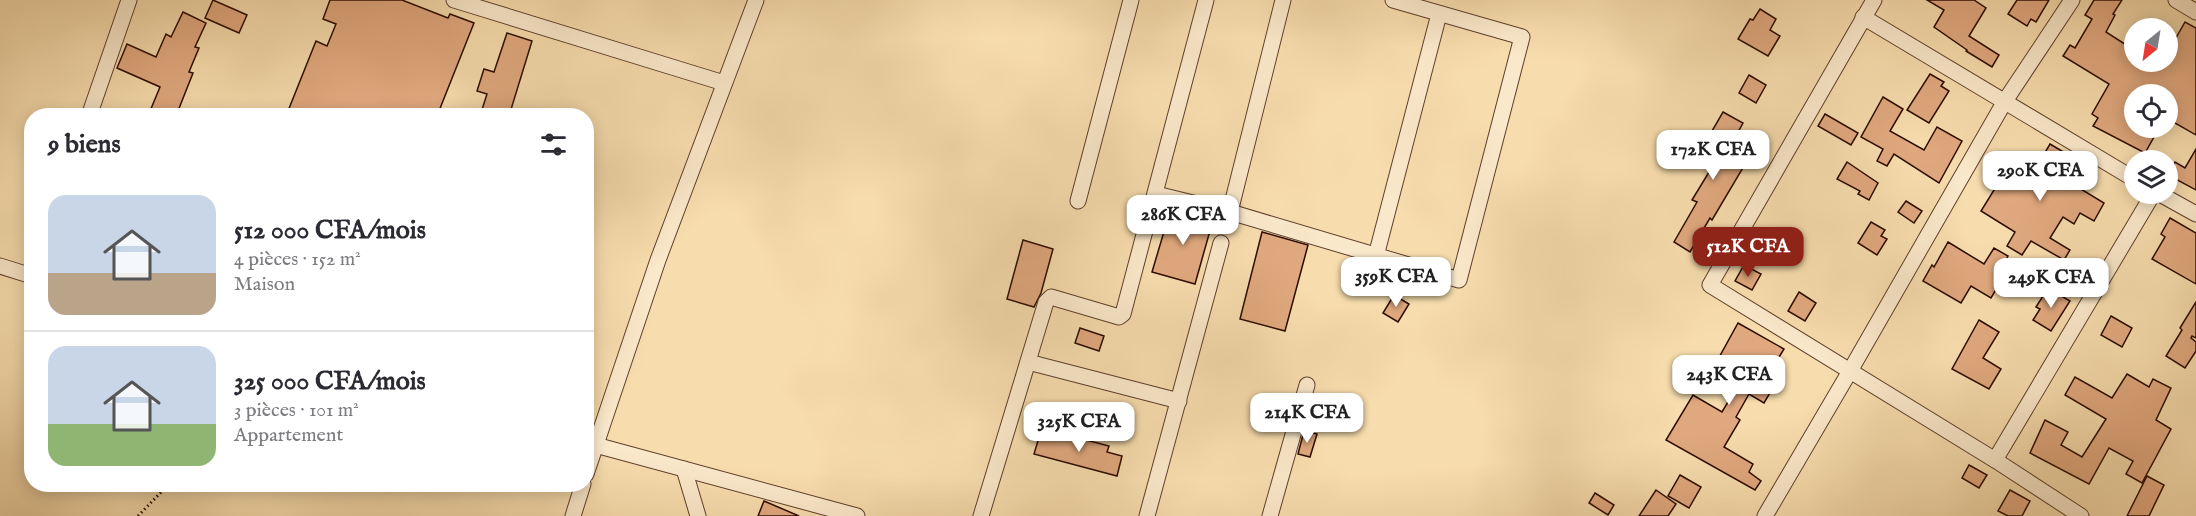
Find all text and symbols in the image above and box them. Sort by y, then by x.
north arrow [2124,18,2178,72]
map controls [2124,18,2178,204]
button: locate [2124,84,2178,138]
text: 9 biens [48,128,121,161]
icon: filters [537,128,570,161]
pin: 172K CFA [1651,130,1775,181]
text: 172K CFA [1671,137,1756,162]
button: layers [2124,150,2178,204]
pin: 290K CFA [1978,151,2102,202]
text: 290K CFA [1997,158,2083,183]
pin: 286K CFA [1121,195,1245,246]
text: 286K CFA [1141,202,1225,227]
text: 512 000 CFA/mois [234,214,426,247]
icon: home [96,219,168,291]
pin: 512K CFA [1686,227,1810,278]
text: 512K CFA [1707,234,1789,259]
text: 4 pièces · 152 m² [234,247,361,272]
pin: 359K CFA [1334,257,1458,308]
pin: 249K CFA [1989,258,2113,309]
text: 359K CFA [1355,264,1437,289]
text: 249K CFA [2008,265,2094,290]
text: Maison [234,272,295,297]
pin: 243K CFA [1667,355,1791,406]
text: 243K CFA [1686,362,1772,387]
text: 325 000 CFA/mois [234,365,426,398]
icon: home [96,370,168,442]
pin: 214K CFA [1245,393,1369,444]
text: 3 pièces · 101 m² [234,398,359,423]
text: 214K CFA [1264,400,1350,425]
pin: 325K CFA [1017,402,1141,453]
text: 325K CFA [1038,409,1120,434]
text: Appartement [234,423,343,448]

